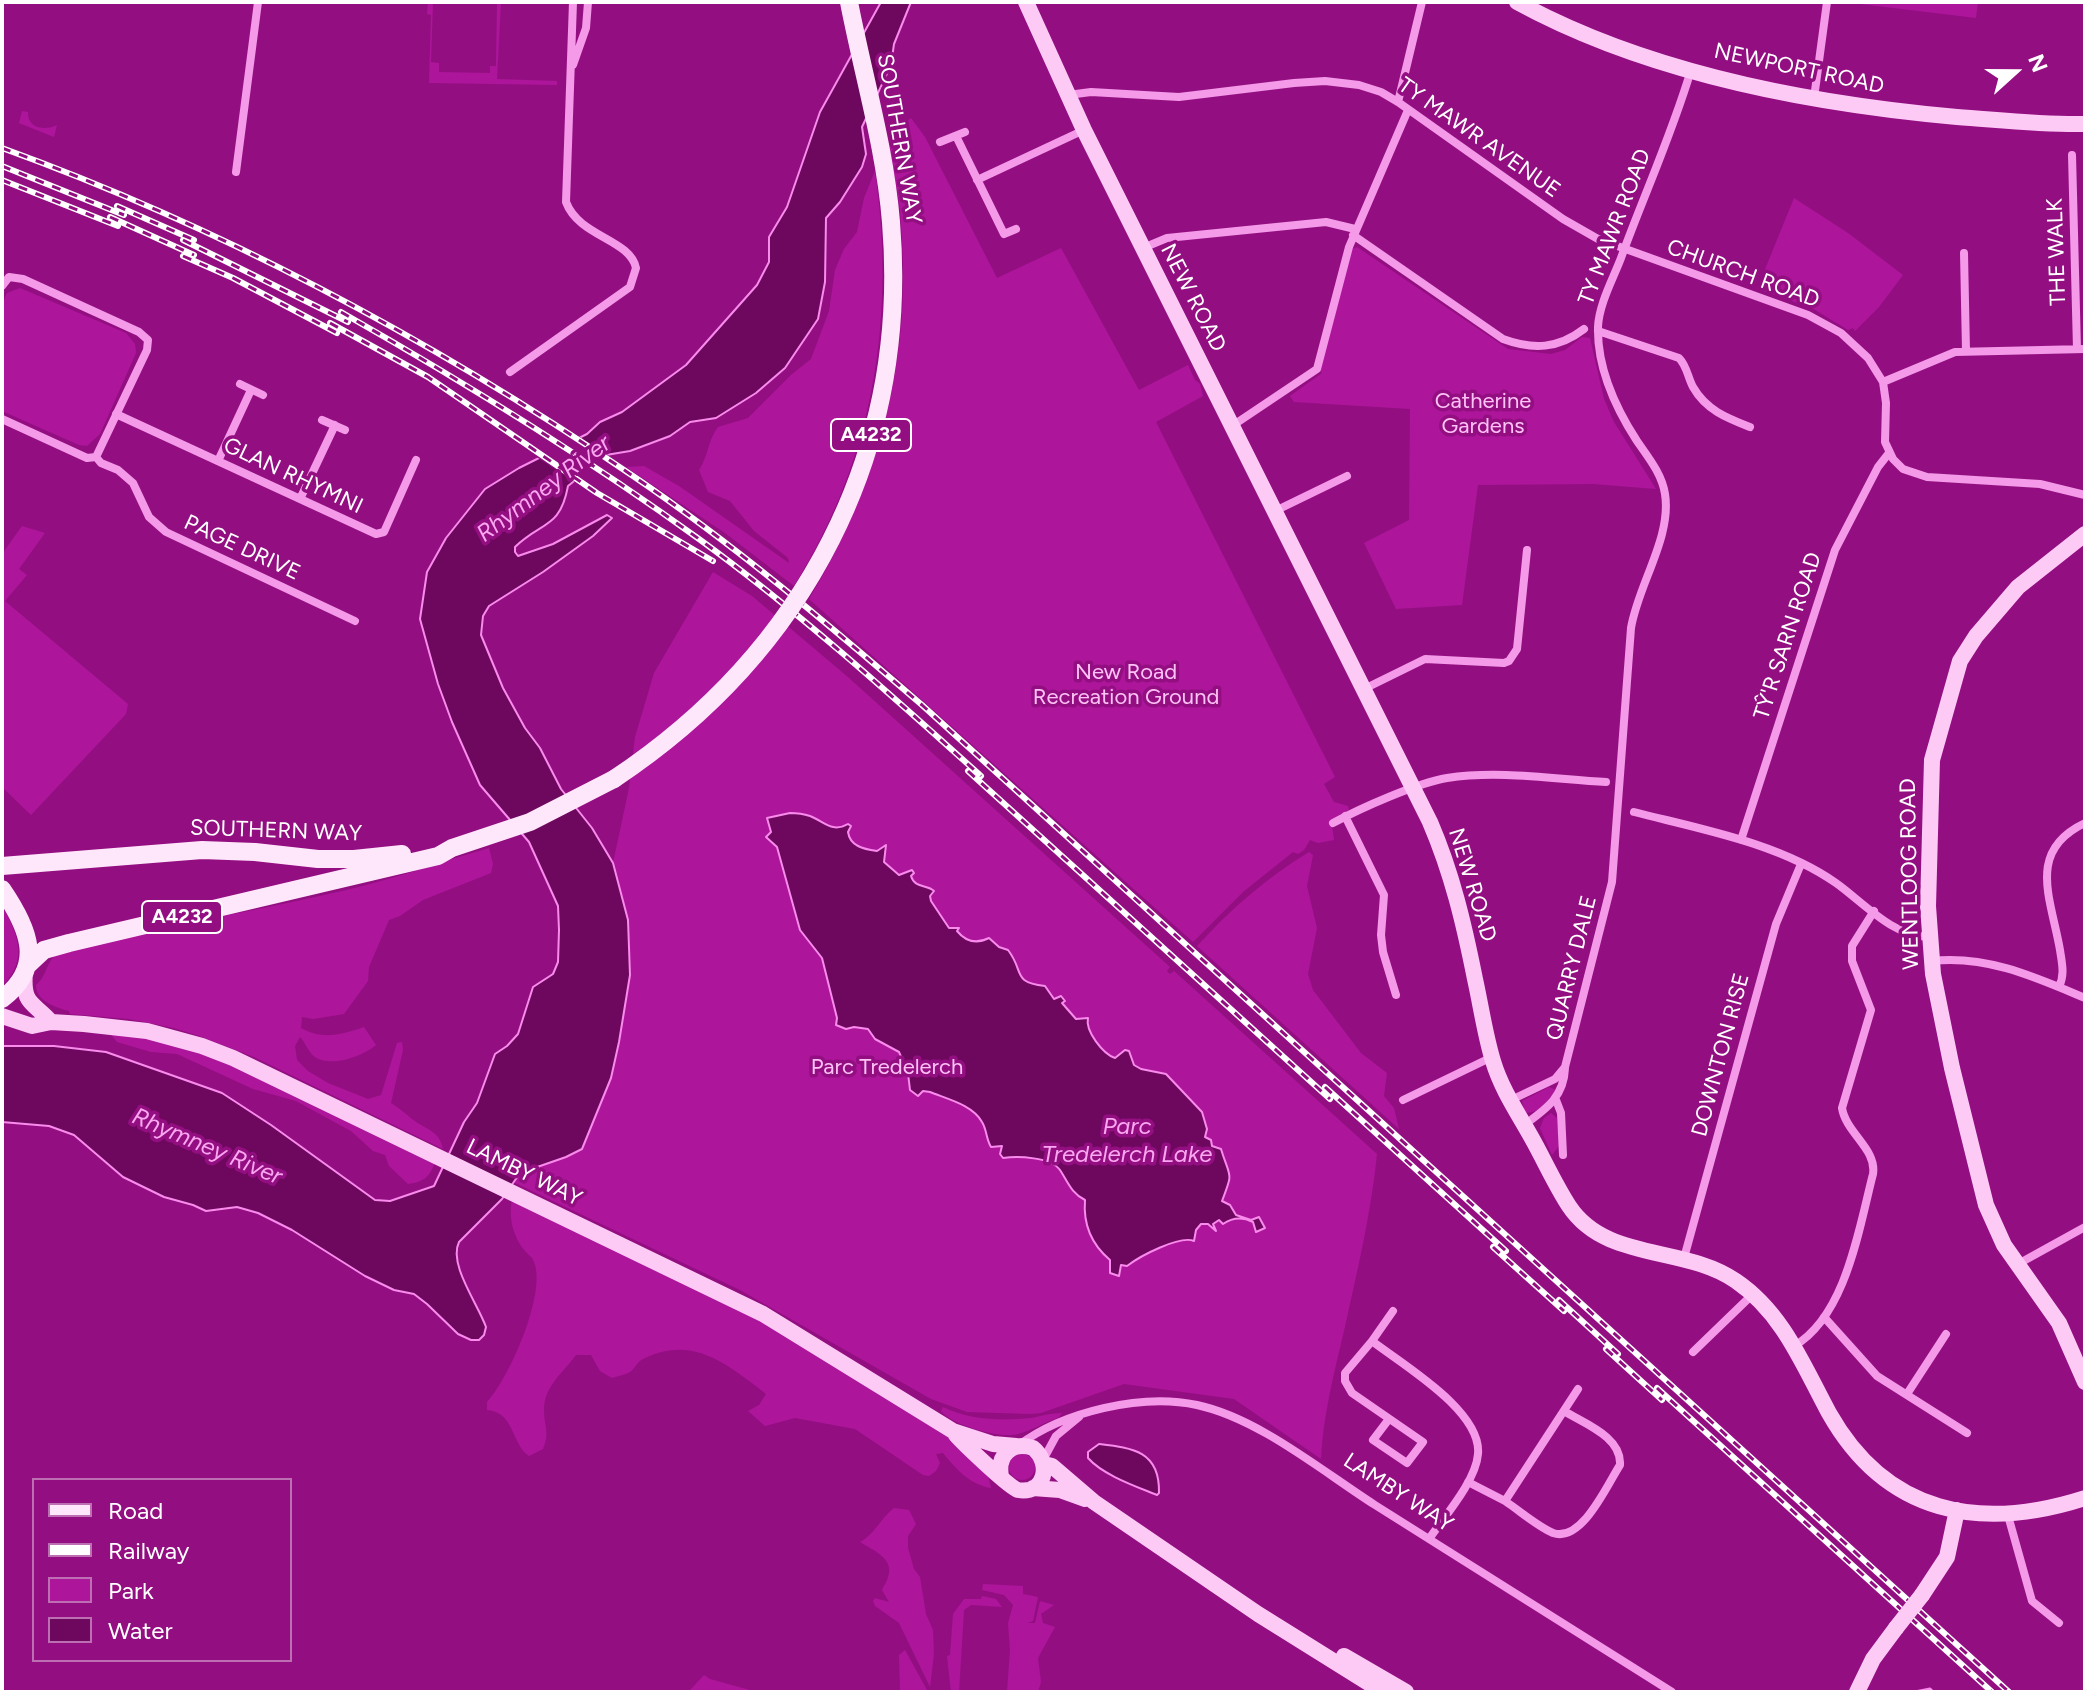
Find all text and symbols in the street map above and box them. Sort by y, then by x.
north arrow [1975,32,2055,112]
street label: NEWPORT ROAD [1712,38,1886,100]
text: N [2022,50,2054,76]
street label: SOUTHERN WAY [871,52,927,226]
street label: TY MAWR AVENUE [1393,72,1565,204]
street label: TY MAWR ROAD [1573,145,1657,309]
street label: THE WALK [2042,198,2072,306]
street label: CHURCH ROAD [1663,234,1823,314]
street label: NEW ROAD [1155,240,1231,356]
park label: Catherine Gardens [1435,389,1531,440]
road number: A4232 [831,419,911,451]
water label: Rhymney River [471,429,617,549]
street label: GLAN RHYMNI [219,432,367,520]
street label: PAGE DRIVE [180,510,304,586]
street label: TŶ'R SARN ROAD [1748,549,1828,723]
park label: New Road Recreation Ground [1033,660,1219,712]
street label: WENTLOOG ROAD [1895,778,1925,970]
street label: SOUTHERN WAY [189,815,363,847]
street label: NEW ROAD [1442,825,1502,945]
street label: QUARRY DALE [1541,893,1603,1043]
road number: A4232 [142,901,222,933]
street label: DOWNTON RISE [1686,970,1756,1140]
park label: Parc Tredelerch [811,1055,963,1081]
water label: Rhymney River [128,1102,286,1192]
water label: Parc Tredelerch Lake [1042,1113,1212,1169]
street label: LAMBY WAY [462,1134,586,1212]
street label: LAMBY WAY [1338,1448,1458,1538]
legend [32,1478,292,1662]
text: Road [108,1496,163,1525]
text: Railway [108,1536,189,1565]
text: Park [108,1576,154,1605]
text: Water [108,1616,173,1645]

